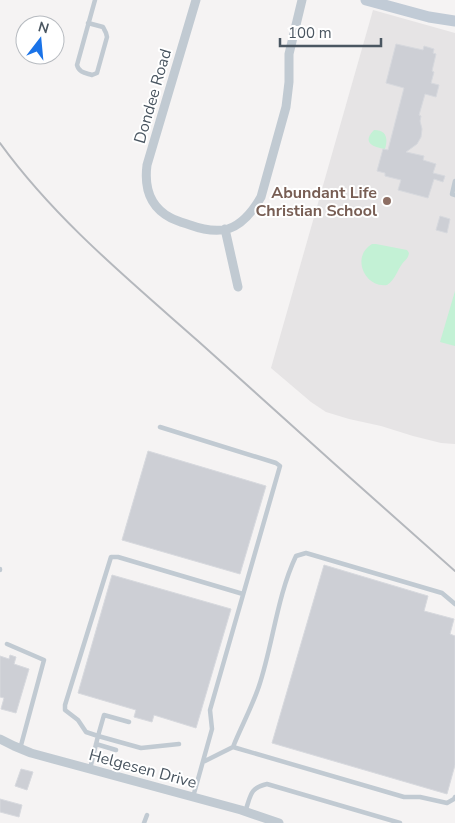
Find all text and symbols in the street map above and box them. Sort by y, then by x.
north arrow [15,15,65,65]
scale bar [280,15,381,47]
text: N [36,17,51,39]
text: 100 m [288,23,332,43]
street label: Dondee Road [129,46,177,146]
place label: Abundant Life Christian School [255,182,377,222]
marker: Abundant Life Christian School [381,195,393,207]
street label: Helgesen Drive [86,744,199,794]

